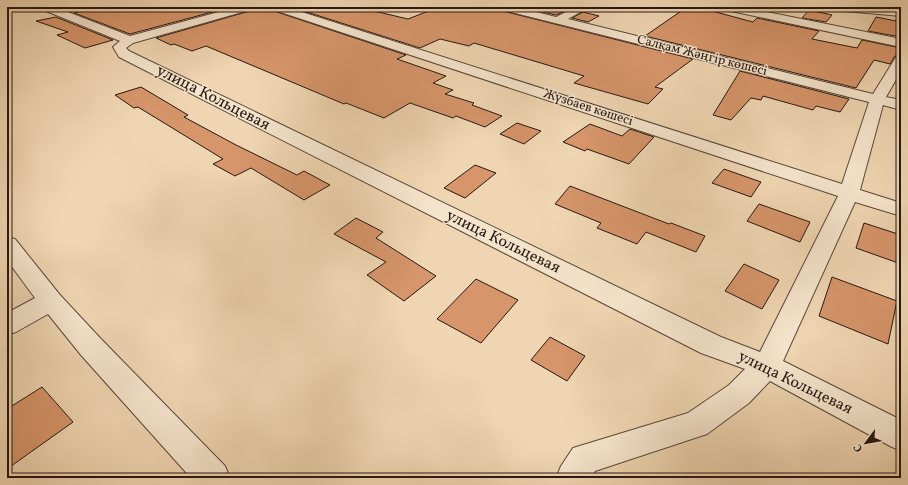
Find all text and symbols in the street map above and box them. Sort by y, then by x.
street label: Салқам Жәңгір көшесі [635,31,769,81]
street label: улица Кольцевая [152,60,274,136]
street label: Жүзбаев көшесі [541,85,635,131]
street label: улица Кольцевая [442,205,564,279]
street label: улица Кольцевая [734,346,856,420]
north arrow [846,423,886,463]
text: С [851,441,867,454]

